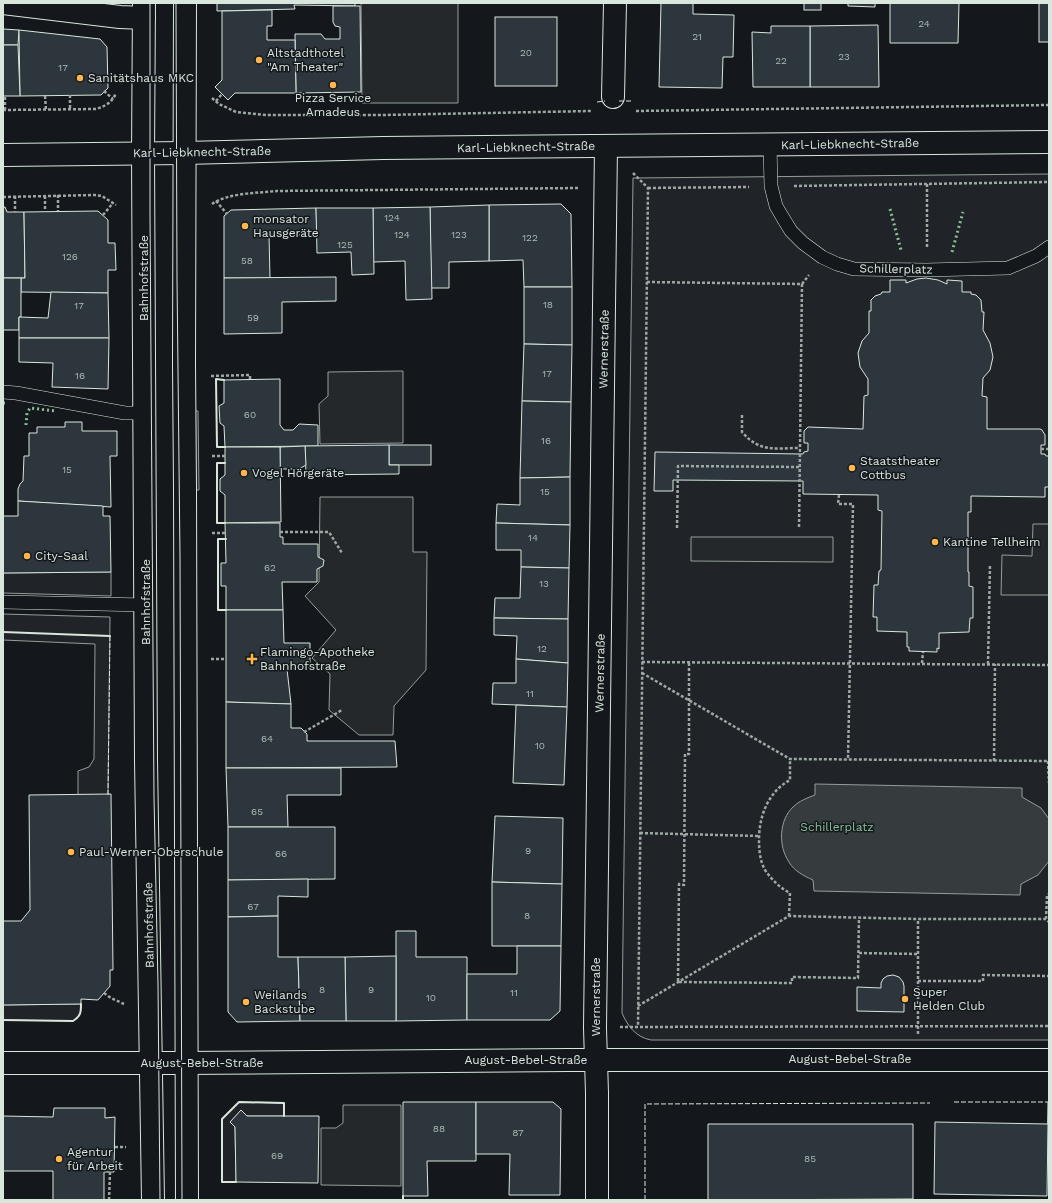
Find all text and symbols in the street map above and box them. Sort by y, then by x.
house number: 24 [918,18,930,29]
house number: 21 [692,31,702,42]
place label: Altstadthotel "Am Theater" [267,46,345,74]
house number: 20 [520,47,532,58]
house number: 23 [838,51,850,62]
marker: Altstadthotel "Am Theater" [254,55,264,65]
house number: 22 [775,55,787,66]
house number: 17 [58,62,68,73]
place label: Sanitätshaus MKC [88,71,194,85]
marker: Sanitätshaus MKC [75,73,85,83]
marker: Pizza Service Amadeus [328,80,338,90]
place label: Pizza Service Amadeus [295,91,371,119]
street label: Karl-Liebknecht-Straße [781,136,919,152]
street label: Karl-Liebknecht-Straße [457,139,595,155]
street label: Karl-Liebknecht-Straße [133,144,271,160]
place label: monsator Hausgeräte [253,212,319,240]
house number: 124 [384,212,400,223]
marker: monsator Hausgeräte [240,221,250,231]
house number: 124 [394,229,410,240]
house number: 123 [451,229,467,240]
house number: 122 [522,232,538,243]
street label: Bahnhofstraße [137,235,151,321]
house number: 125 [337,239,353,250]
house number: 126 [62,251,78,262]
house number: 58 [241,255,253,266]
street label: Schillerplatz [859,261,933,277]
house number: 18 [543,299,553,310]
house number: 17 [74,300,84,311]
street label: Wernerstraße [596,309,612,389]
house number: 59 [247,312,259,323]
house number: 17 [542,368,552,379]
house number: 16 [75,370,85,381]
house number: 60 [244,409,256,420]
house number: 16 [541,435,551,446]
place label: Staatstheater Cottbus [860,454,940,482]
marker: Staatstheater Cottbus [847,463,857,473]
house number: 15 [62,464,72,475]
place label: Vogel Hörgeräte [252,466,344,480]
marker: Vogel Hörgeräte [239,468,249,478]
house number: 15 [540,486,550,497]
house number: 14 [528,532,538,543]
place label: Kantine Tellheim [943,535,1040,549]
marker: Kantine Tellheim [930,537,940,547]
place label: City-Saal [35,549,88,563]
marker: City-Saal [22,551,32,561]
street label: Bahnhofstraße [139,559,153,645]
house number: 62 [264,562,276,573]
house number: 13 [539,578,549,589]
street label: Wernerstraße [592,633,608,713]
house number: 12 [537,643,547,654]
place label: Flamingo-Apotheke Bahnhofstraße [260,645,375,673]
marker: Flamingo-Apotheke Bahnhofstraße [247,654,257,664]
house number: 11 [526,688,534,699]
house number: 64 [261,733,273,744]
house number: 10 [535,740,545,751]
house number: 65 [251,806,263,817]
park label: Schillerplatz [800,820,874,834]
place label: Paul-Werner-Oberschule [79,845,223,859]
house number: 9 [525,845,531,856]
marker: Paul-Werner-Oberschule [66,847,76,857]
house number: 66 [275,848,287,859]
street label: Bahnhofstraße [141,882,157,968]
house number: 67 [247,901,259,912]
house number: 8 [524,910,530,921]
street label: Wernerstraße [589,957,603,1037]
house number: 8 [319,984,325,995]
house number: 9 [368,984,374,995]
place label: Super Helden Club [913,985,985,1013]
house number: 11 [510,987,518,998]
place label: Weilands Backstube [254,988,315,1016]
house number: 10 [426,992,436,1003]
marker: Super Helden Club [900,994,910,1004]
marker: Weilands Backstube [241,997,251,1007]
street label: August-Bebel-Straße [788,1052,912,1066]
street label: August-Bebel-Straße [464,1053,588,1067]
street label: August-Bebel-Straße [140,1056,264,1070]
house number: 88 [433,1123,445,1134]
house number: 87 [512,1127,524,1138]
place label: Agentur für Arbeit [67,1145,123,1173]
house number: 69 [271,1150,283,1161]
house number: 85 [804,1153,816,1164]
marker: Agentur für Arbeit [54,1154,64,1164]

